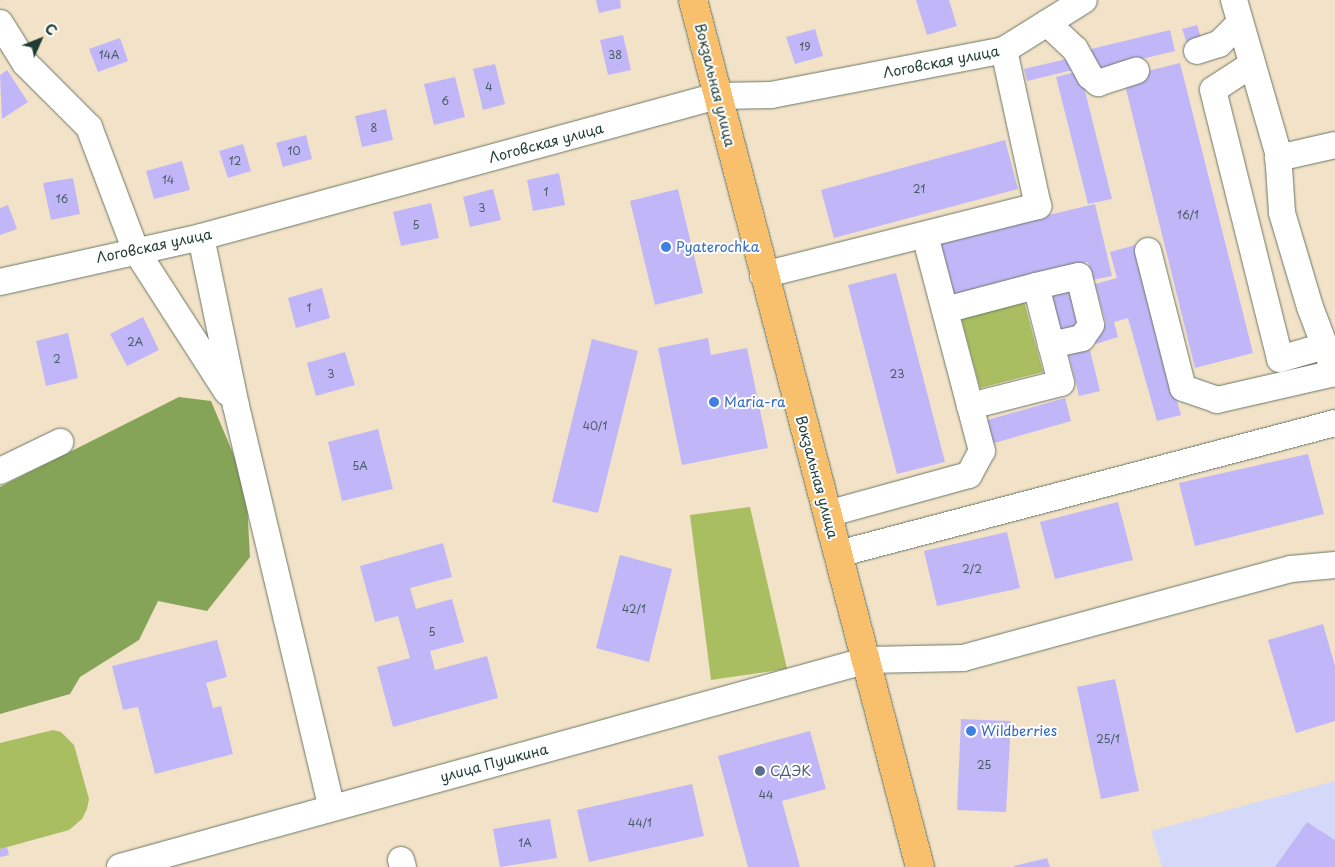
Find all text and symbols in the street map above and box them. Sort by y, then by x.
north arrow [15,15,65,65]
text: С [40,18,62,40]
street label: Вокзальная улица [691,21,739,149]
house number: 19 [799,40,811,54]
street label: Логовская улица [881,42,1001,82]
house number: 14А [99,48,119,62]
house number: 38 [608,48,622,62]
house number: 4 [485,80,493,94]
house number: 6 [441,94,449,108]
street label: Логовская улица [487,120,605,166]
house number: 8 [371,121,377,135]
house number: 10 [288,144,300,158]
house number: 12 [229,154,241,168]
house number: 14 [162,173,174,187]
house number: 21 [913,182,925,196]
house number: 1 [544,185,548,199]
house number: 16 [56,192,68,206]
house number: 3 [478,201,486,215]
house number: 16/1 [1177,208,1199,222]
house number: 5 [412,218,420,232]
street label: Логовская улица [94,225,214,267]
place label: Pyaterochka [676,239,760,255]
marker: Pyaterochka [660,241,672,253]
house number: 1 [307,301,311,315]
house number: 2А [127,335,143,349]
house number: 2 [53,352,61,366]
house number: 3 [327,367,335,381]
house number: 23 [890,367,904,381]
place label: Maria-ra [724,394,786,410]
marker: Maria-ra [708,396,720,408]
street label: Вокзальная улица [792,413,842,541]
house number: 40/1 [583,419,607,433]
house number: 5А [352,459,368,473]
house number: 2/2 [962,562,982,576]
house number: 42/1 [622,602,646,616]
house number: 5 [428,625,436,639]
place label: Wildberries [981,723,1057,739]
marker: Wildberries [965,725,977,737]
house number: 25/1 [1096,732,1120,746]
street label: улица Пушкина [438,740,550,786]
house number: 25 [977,758,991,772]
place label: СДЭК [770,763,811,779]
marker: СДЭК [754,765,766,777]
house number: 44 [759,788,773,802]
house number: 44/1 [628,816,652,830]
house number: 1А [518,836,532,850]

